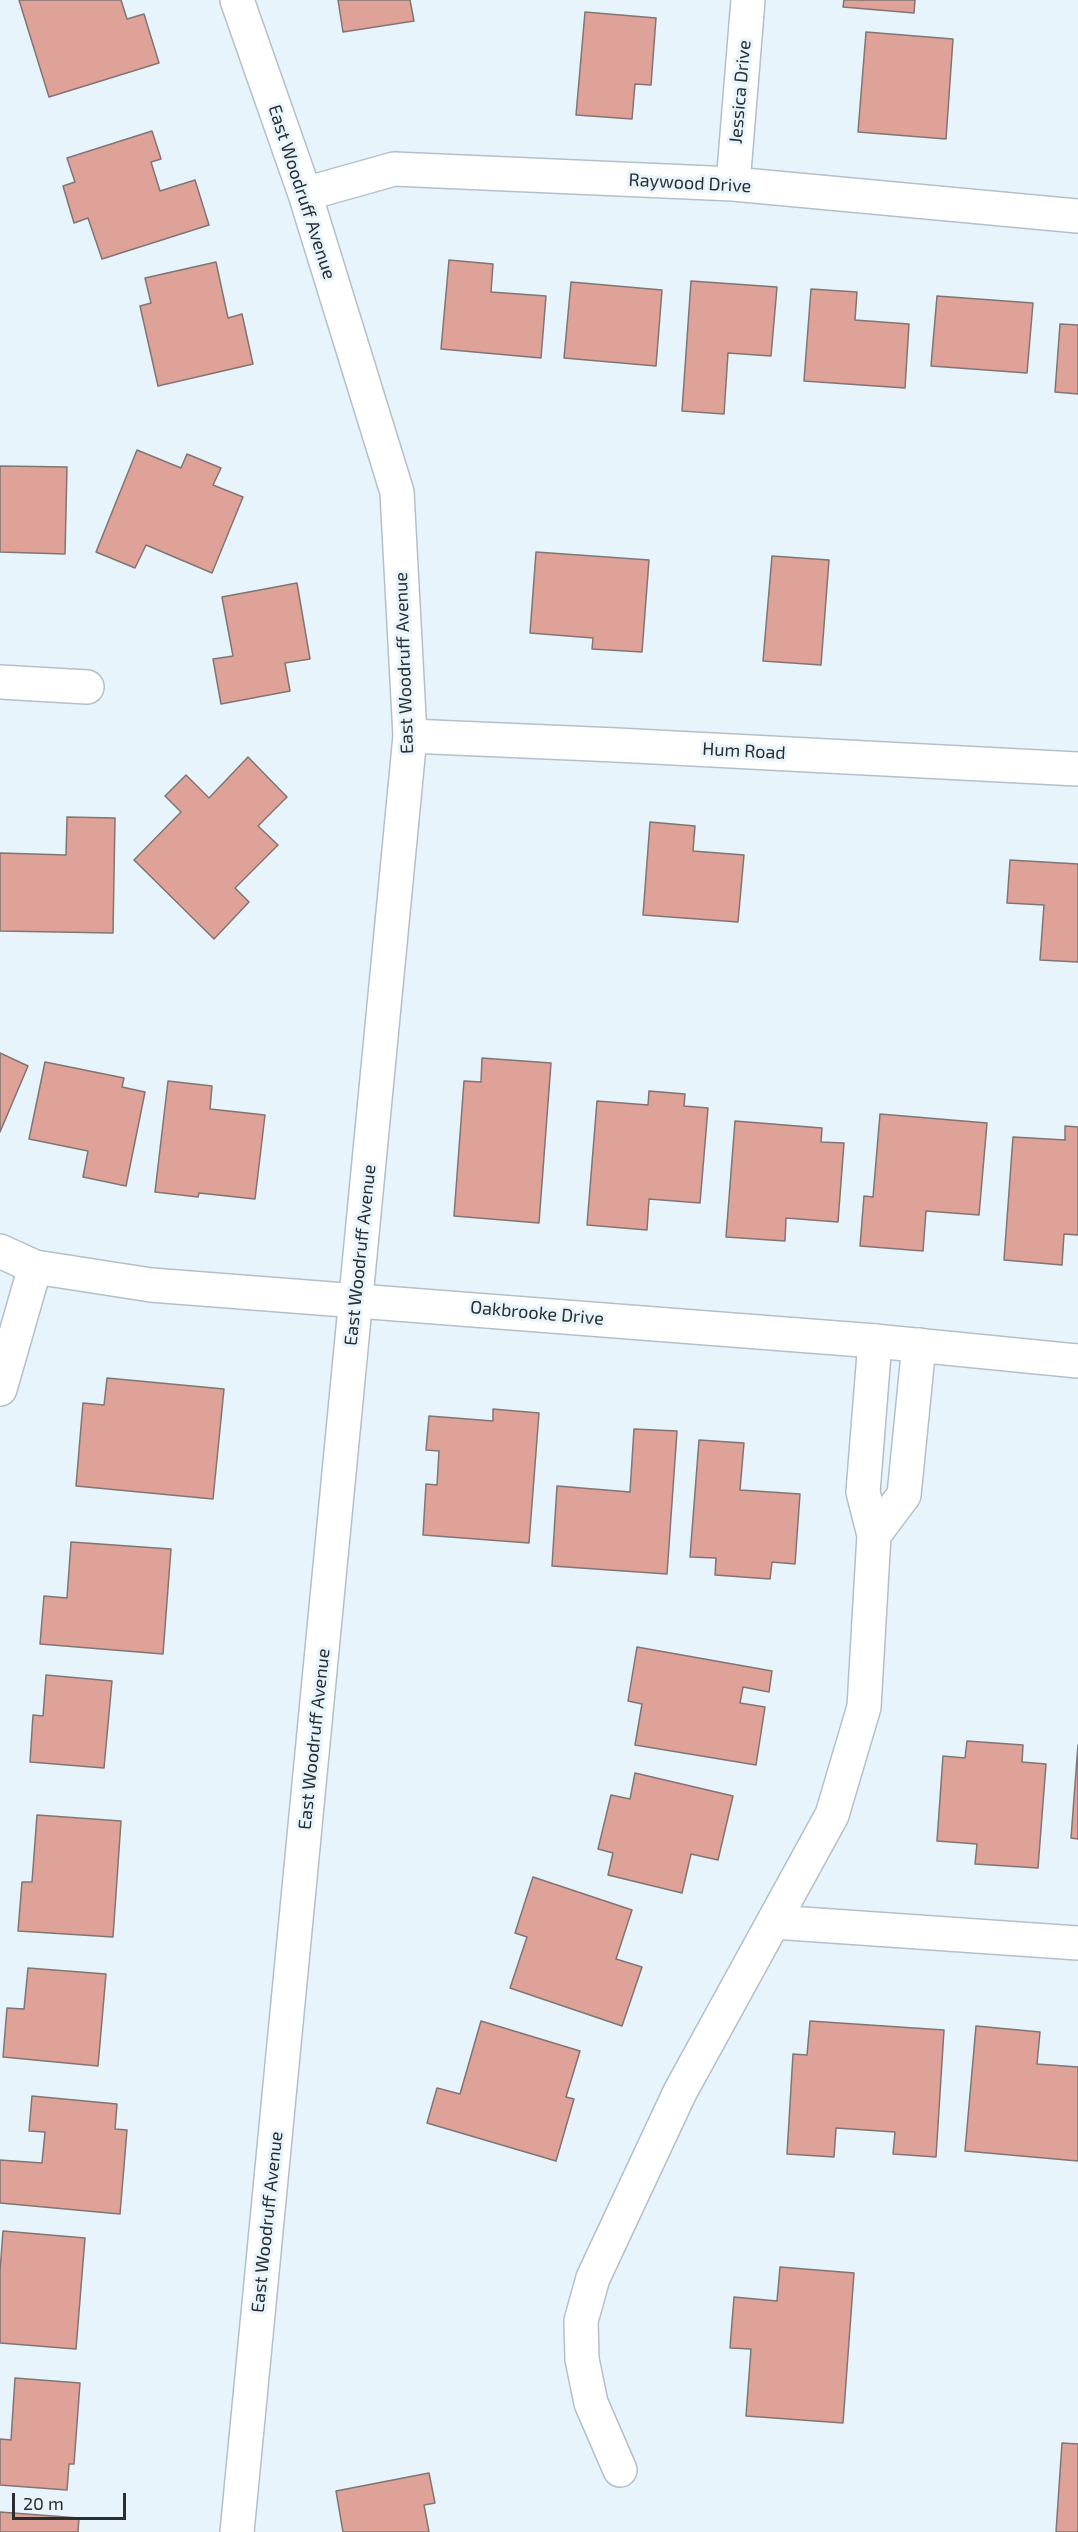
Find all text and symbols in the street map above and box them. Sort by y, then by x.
street label: Jessica Drive [725,39,755,145]
street label: East Woodruff Avenue [264,102,340,282]
street label: Raywood Drive [628,169,752,197]
street label: East Woodruff Avenue [390,572,418,754]
street label: Hum Road [702,738,786,764]
street label: East Woodruff Avenue [340,1163,380,1347]
street label: Oakbrooke Drive [469,1296,605,1330]
street label: East Woodruff Avenue [294,1647,334,1831]
street label: East Woodruff Avenue [247,2130,287,2314]
scale bar [15,2481,129,2519]
text: 20 m [23,2492,64,2514]

